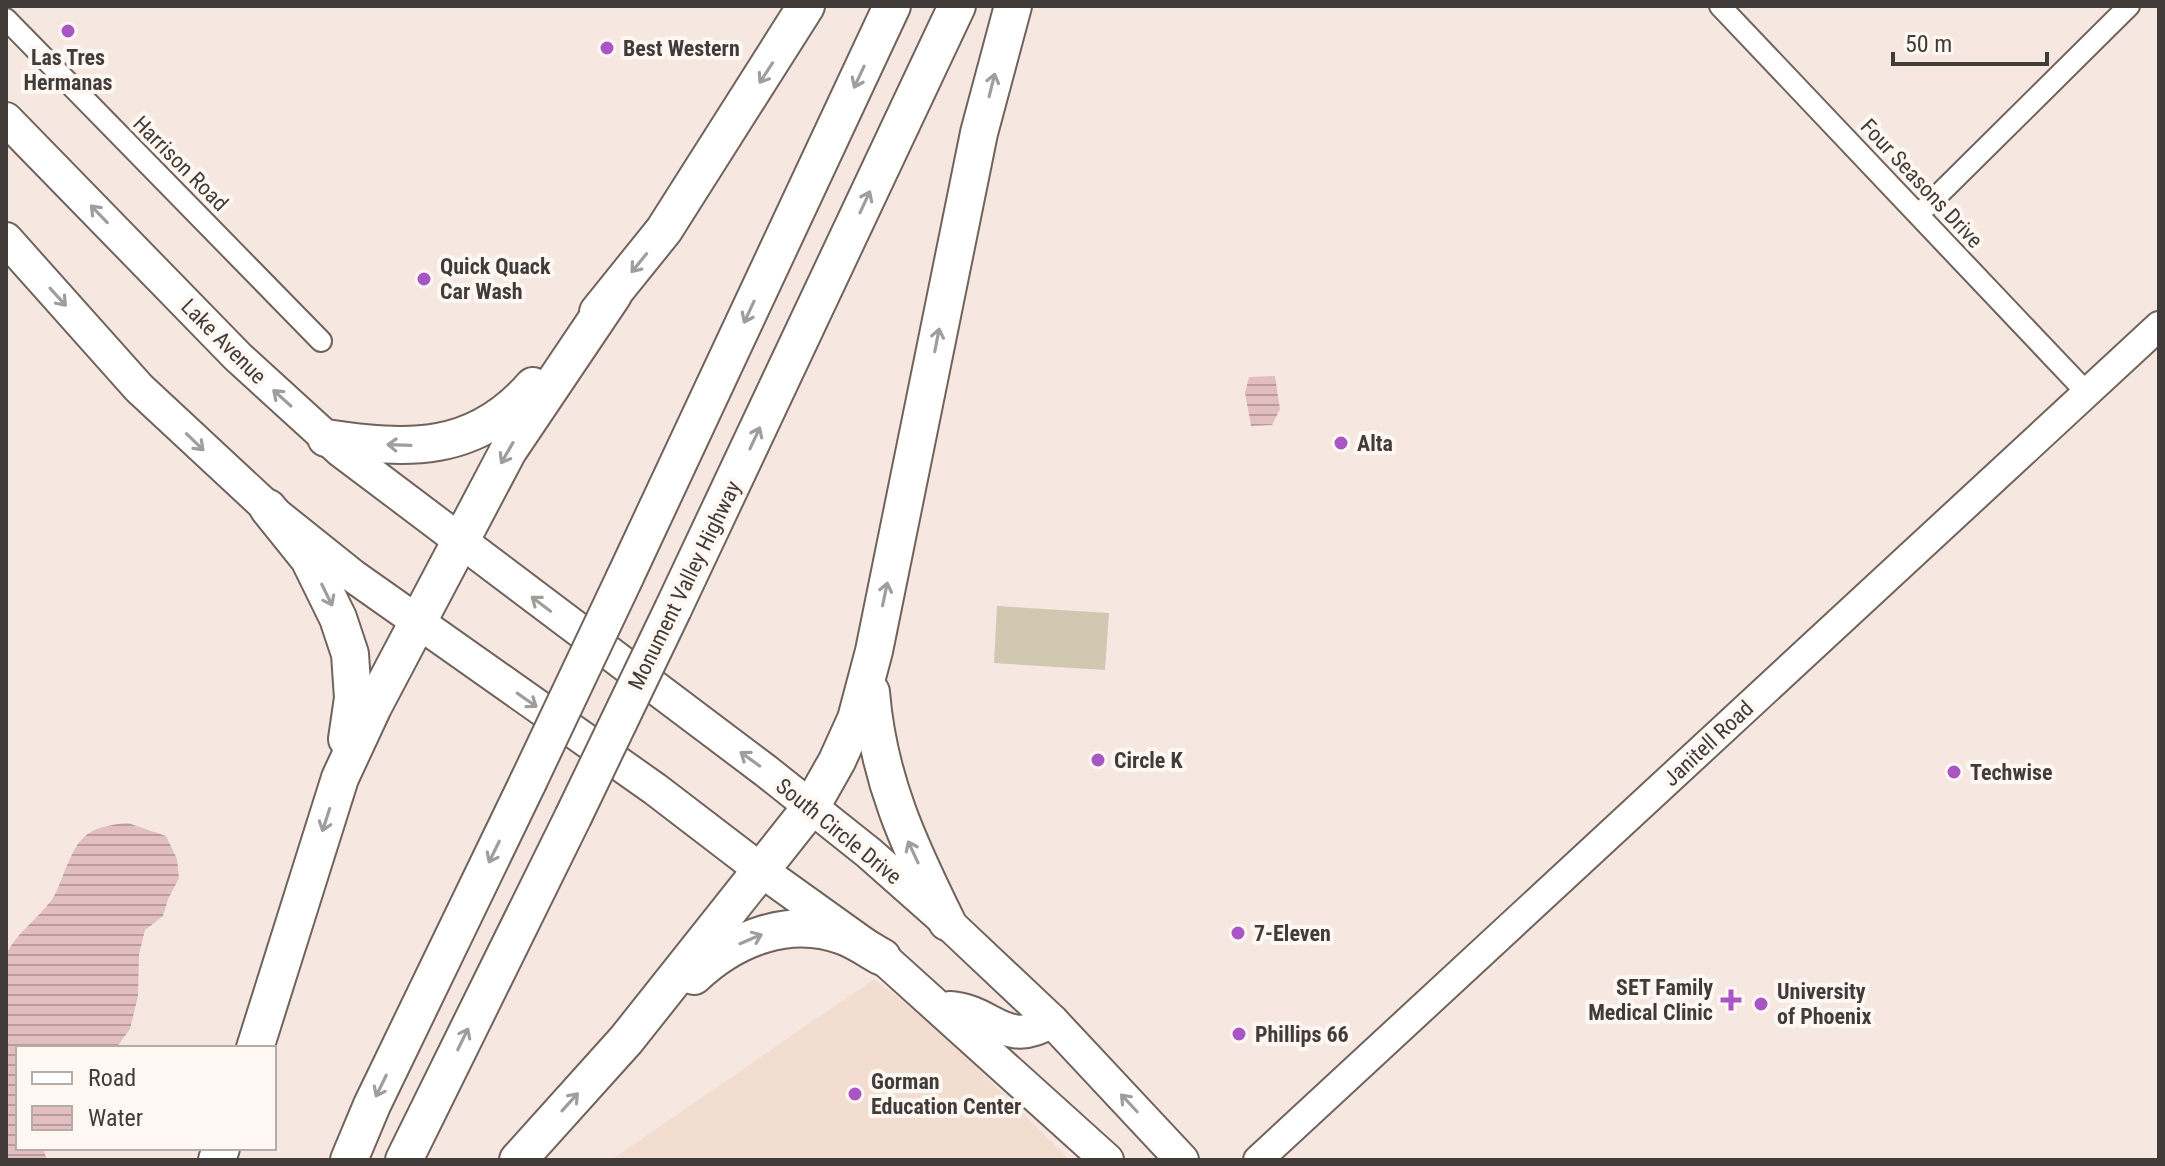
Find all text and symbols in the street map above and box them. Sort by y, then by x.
scale bar [1893,16,2047,66]
marker: Las Tres Hermanas [59,22,77,40]
text: 50 m [1905,30,1952,58]
place label: Best Western [623,36,740,61]
marker: Best Western [598,39,616,57]
place label: Las Tres Hermanas [23,45,113,95]
one-way arrow [758,61,774,83]
one-way arrow [851,64,866,88]
one-way arrow [985,73,1000,99]
street label: Harrison Road [128,111,233,216]
street label: Four Seasons Drive [1856,114,1988,253]
one-way arrow [858,191,873,215]
one-way arrow [90,205,109,224]
one-way arrow [630,252,647,273]
place label: Quick Quack Car Wash [440,254,551,304]
marker: Quick Quack Car Wash [415,270,433,288]
one-way arrow [48,286,67,307]
street label: Lake Avenue [176,294,271,389]
one-way arrow [741,300,756,324]
one-way arrow [930,327,945,353]
one-way arrow [273,389,293,407]
one-way arrow [748,426,763,450]
place label: Alta [1357,431,1393,456]
one-way arrow [185,433,205,451]
marker: Alta [1332,434,1350,452]
one-way arrow [386,438,413,453]
one-way arrow [499,441,515,464]
street label: Monument Valley Highway [623,477,746,694]
one-way arrow [879,582,894,608]
one-way arrow [320,583,335,607]
one-way arrow [531,595,553,612]
one-way arrow [516,692,538,708]
street label: Janitell Road [1658,696,1758,791]
place label: Circle K [1114,748,1183,773]
one-way arrow [739,751,761,767]
marker: Circle K [1089,751,1107,769]
place label: Techwise [1970,760,2052,785]
marker: Techwise [1945,763,1963,781]
street label: South Circle Drive [771,773,906,889]
one-way arrow [318,807,333,832]
one-way arrow [486,840,501,864]
one-way arrow [905,840,920,864]
place label: 7-Eleven [1254,921,1331,946]
marker: 7-Eleven [1229,924,1247,942]
one-way arrow [738,931,763,946]
place label: SET Family Medical Clinic [1588,975,1713,1025]
place label: University of Phoenix [1777,979,1871,1029]
marker: SET Family Medical Clinic [1720,989,1742,1011]
marker: University of Phoenix [1752,995,1770,1013]
place label: Phillips 66 [1255,1022,1349,1047]
marker: Phillips 66 [1230,1025,1248,1043]
one-way arrow [456,1028,471,1052]
legend [16,1046,276,1150]
text: Road [88,1064,136,1092]
place label: Gorman Education Center [871,1069,1021,1119]
one-way arrow [373,1074,388,1098]
marker: Gorman Education Center [846,1085,864,1103]
one-way arrow [561,1093,579,1113]
one-way arrow [1120,1094,1139,1113]
text: Water [88,1104,143,1132]

